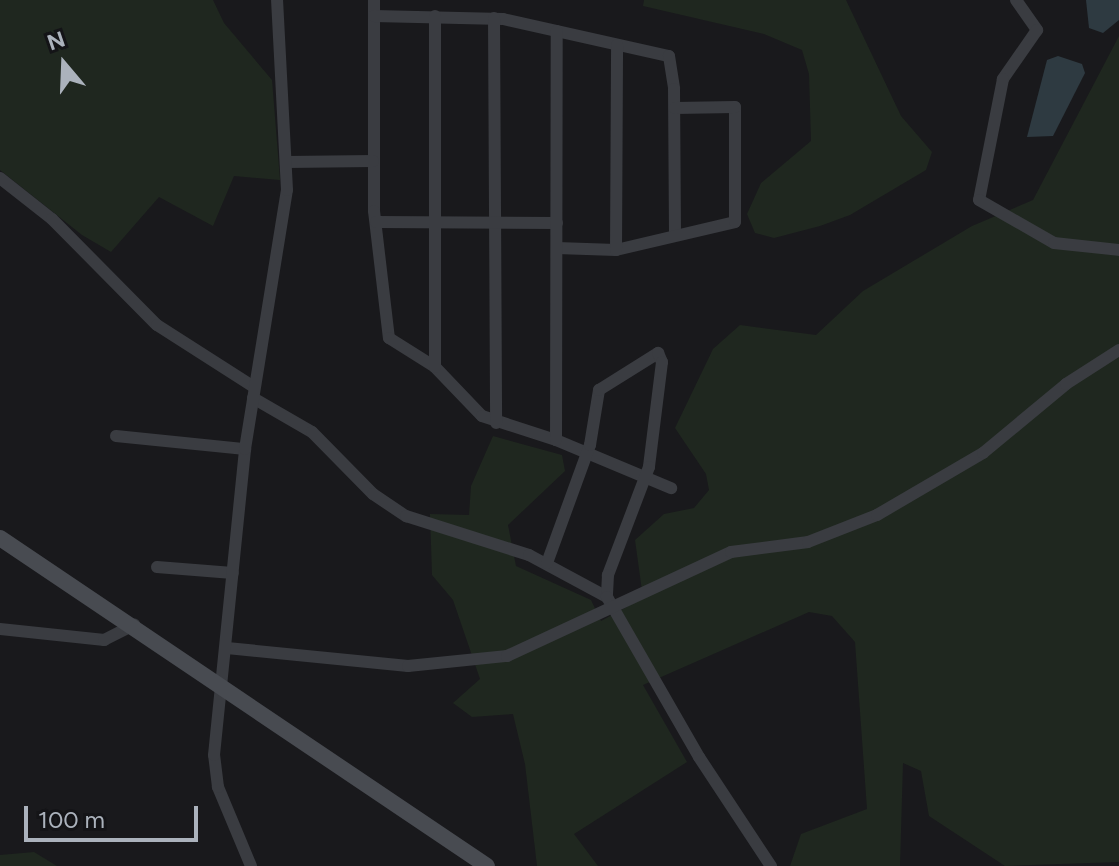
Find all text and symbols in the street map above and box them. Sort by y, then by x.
north arrow [24,24,104,104]
text: N [44,25,68,56]
scale bar [28,790,202,840]
text: 100 m [38,805,105,834]

